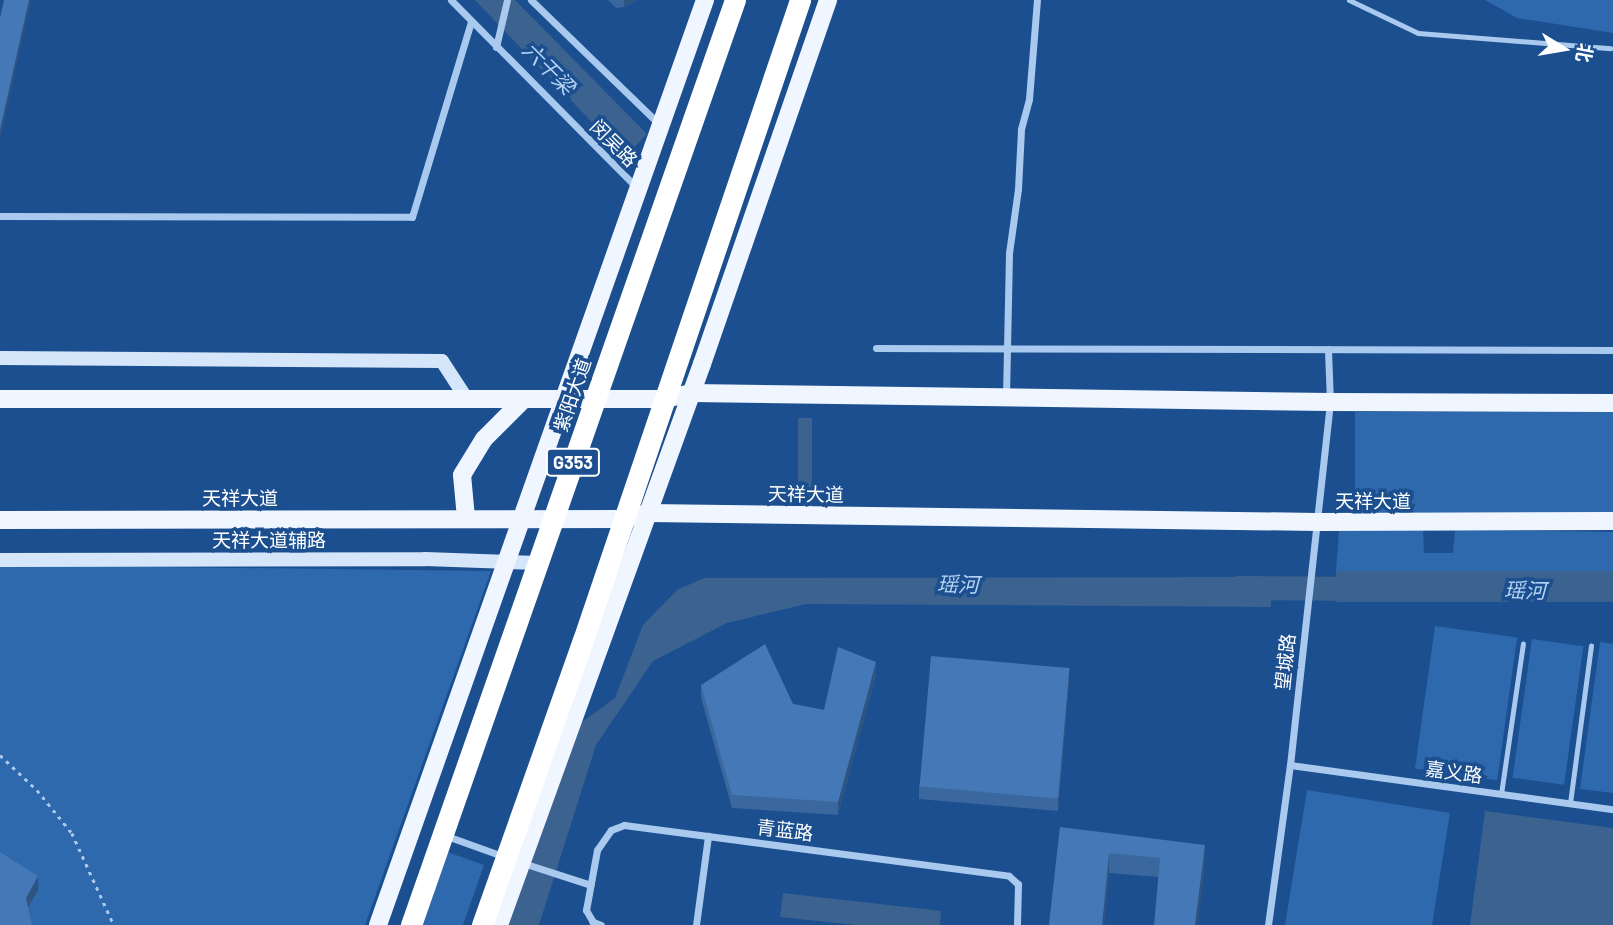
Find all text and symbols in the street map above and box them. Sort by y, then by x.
north arrow [1529,14,1599,84]
water label: 六干梁 [518,37,580,99]
text: 北 [1572,42,1598,65]
street label: 闵吴路 [586,115,642,171]
street label: 紫阳大道 [549,355,595,435]
road number: G353 [545,448,601,476]
street label: 天祥大道 [768,482,844,506]
street label: 天祥大道 [202,487,278,509]
street label: 天祥大道 [1335,490,1411,512]
street label: 天祥大道辅路 [212,529,326,551]
water label: 瑶河 [937,571,979,597]
water label: 瑶河 [1504,577,1546,603]
street label: 望城路 [1271,632,1299,692]
street label: 嘉义路 [1424,757,1484,787]
street label: 青蓝路 [755,815,815,845]

